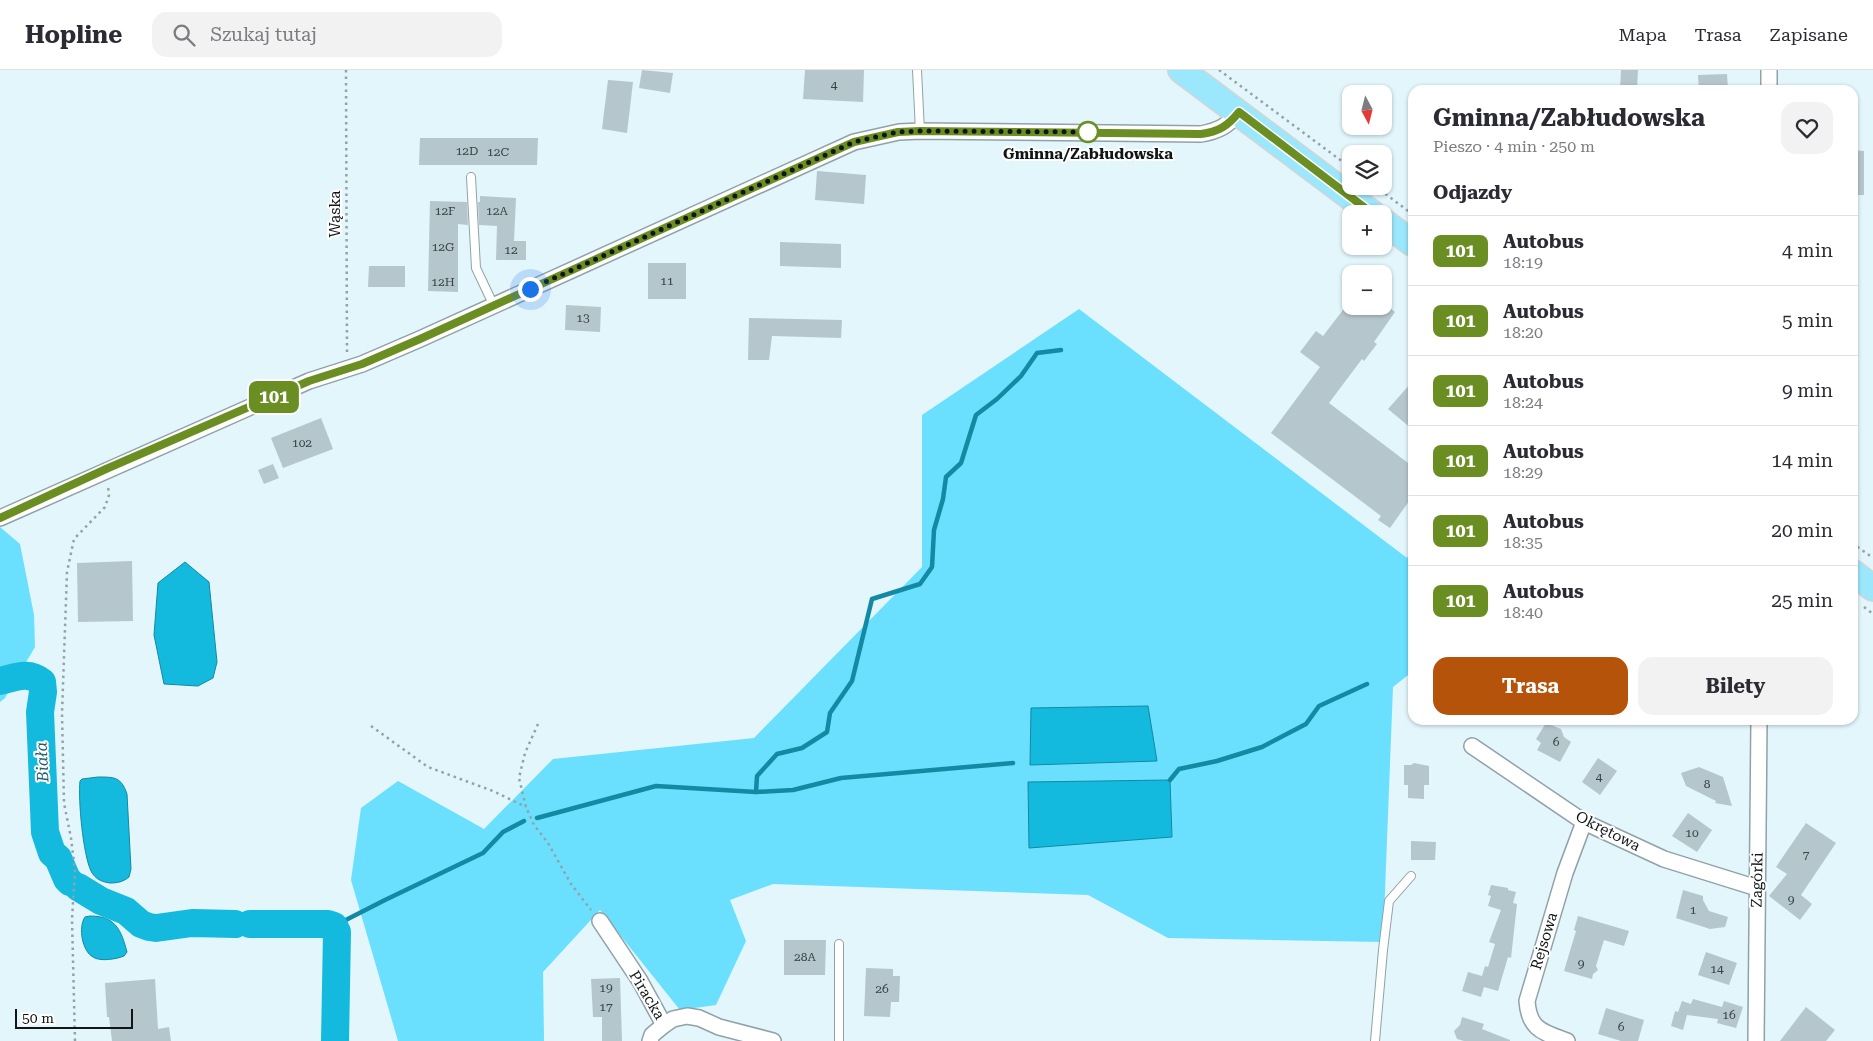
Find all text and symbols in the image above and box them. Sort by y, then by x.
search box [152,12,502,57]
text: Hopline [25,21,122,49]
icon: search [170,21,198,49]
text: Szukaj tutaj [210,23,317,46]
text: Mapa [1618,24,1666,45]
text: Trasa [1694,24,1742,45]
text: Zapisane [1770,24,1848,45]
house number: 4 [831,78,838,92]
north arrow [1342,85,1392,135]
map controls [1342,85,1392,315]
button: heart [1781,102,1833,154]
text: Gminna/Zabłudowska [1433,104,1705,132]
marker: Gminna/Zabłudowska [1077,121,1099,143]
text: Pieszo · 4 min · 250 m [1433,137,1595,156]
house number: 12D [456,144,478,158]
house number: 12C [487,145,509,159]
place label: Gminna/Zabłudowska [1003,145,1173,163]
button: layers [1342,145,1392,195]
text: Odjazdy [1433,181,1512,204]
street label: Wąska [326,191,344,237]
house number: 12F [435,204,455,218]
house number: 12A [486,204,509,218]
button: + [1342,205,1392,255]
text: Autobus [1503,230,1584,253]
text: 4 min [1782,239,1833,262]
house number: 12G [432,240,455,254]
text: 101 [1445,240,1476,261]
house number: 12 [504,243,518,257]
text: 18:19 [1503,253,1543,272]
button: − [1342,265,1392,315]
house number: 11 [660,274,674,288]
house number: 12H [431,275,455,289]
your location [518,277,543,302]
text: Autobus [1503,300,1584,323]
text: 5 min [1782,309,1833,332]
text: 101 [1445,310,1476,331]
house number: 13 [576,311,590,325]
text: 18:20 [1503,323,1543,342]
text: Autobus [1503,370,1584,393]
text: 9 min [1782,379,1833,402]
text: 101 [1445,380,1476,401]
line badge: 101 [245,381,303,413]
text: 101 [259,386,289,407]
text: 18:24 [1503,393,1543,412]
house number: 102 [292,436,312,450]
text: Autobus [1503,440,1584,463]
text: 14 min [1771,449,1833,472]
text: 101 [1445,450,1476,471]
text: 18:29 [1503,463,1543,482]
text: Autobus [1503,510,1584,533]
text: 20 min [1771,519,1833,542]
text: 101 [1445,520,1476,541]
text: 18:35 [1503,533,1543,552]
text: Autobus [1503,580,1584,603]
text: 25 min [1771,589,1833,612]
text: 101 [1445,590,1476,611]
text: 18:40 [1503,603,1543,622]
button: Trasa [1433,657,1628,715]
button: Bilety [1638,657,1833,715]
house number: 6 [1553,735,1560,749]
water label: Biała [31,741,53,784]
house number: 4 [1596,770,1603,784]
house number: 8 [1704,777,1711,791]
street label: Okrętowa [1573,807,1643,855]
house number: 10 [1685,826,1699,840]
house number: 7 [1803,848,1810,862]
street label: Zagórki [1748,852,1766,908]
house number: 9 [1788,893,1795,907]
house number: 1 [1690,903,1697,917]
street label: Rejsowa [1527,910,1561,972]
house number: 28A [794,950,817,964]
house number: 9 [1578,957,1585,971]
house number: 14 [1710,962,1724,976]
street label: Piracka [625,967,669,1023]
house number: 19 [599,981,613,995]
house number: 26 [875,982,889,996]
house number: 17 [599,1000,613,1014]
scale bar [15,1006,132,1029]
house number: 16 [1722,1008,1736,1022]
text: 50 m [22,1010,54,1026]
house number: 6 [1618,1020,1625,1034]

